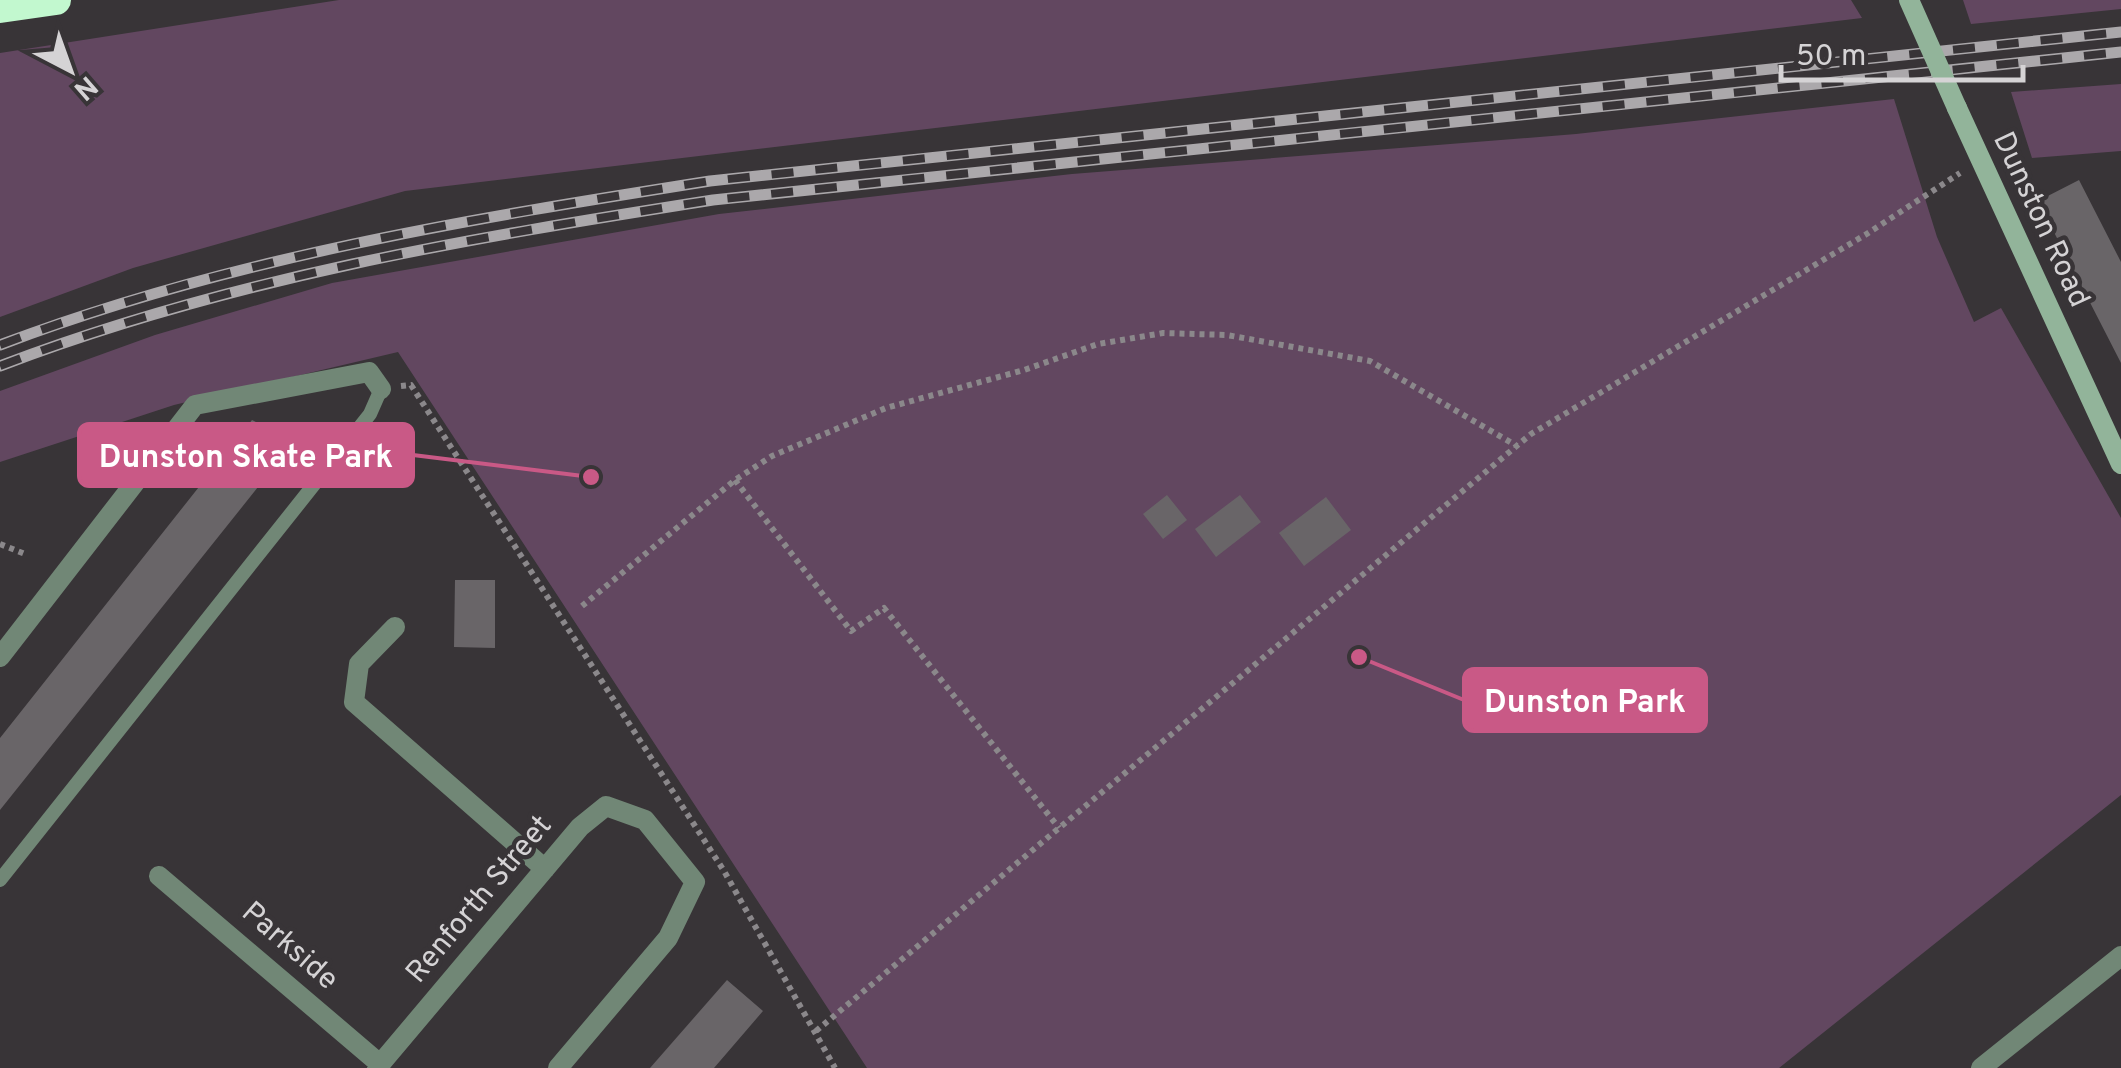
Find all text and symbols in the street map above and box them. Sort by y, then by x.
north arrow [20,20,120,120]
scale bar [1781,20,2024,82]
text: 50 m [1796,39,1866,76]
text: N [65,66,104,107]
street label: Dunston Road [1983,126,2097,314]
callout: Dunston Skate Park [79,424,413,486]
text: Dunston Skate Park [99,439,393,479]
callout: Dunston Park [1464,669,1706,731]
text: Dunston Park [1484,684,1686,724]
street label: Renforth Street [399,809,561,991]
street label: Parkside [233,895,345,999]

